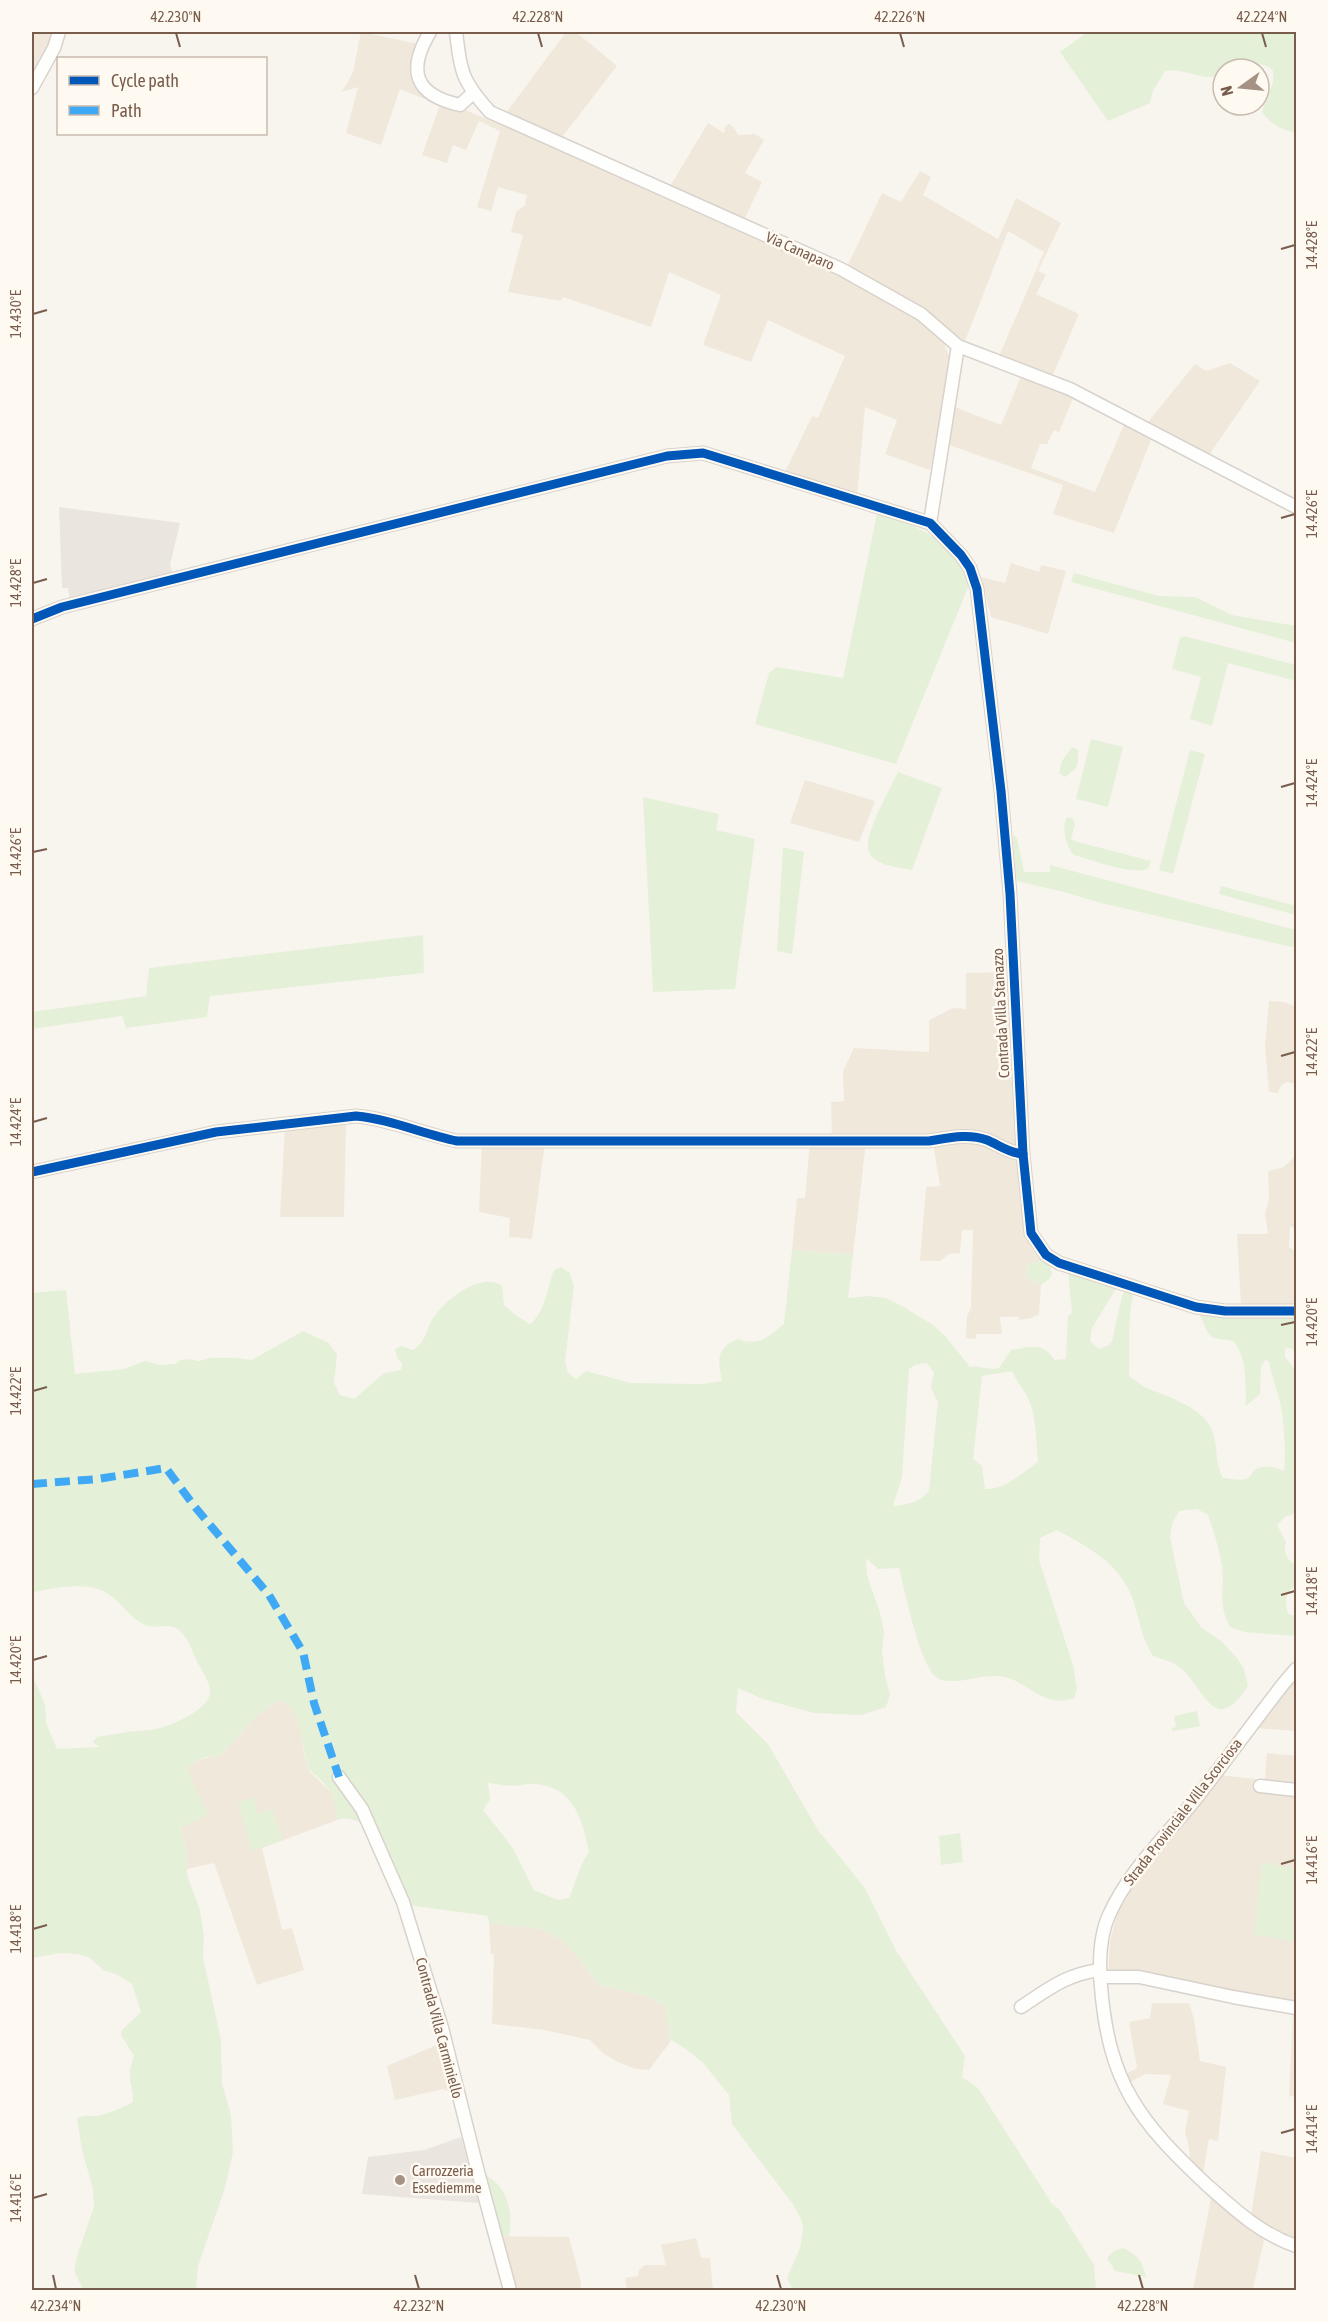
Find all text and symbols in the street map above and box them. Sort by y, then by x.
text: 42.230°N [151,8,201,25]
text: 42.228°N [513,8,563,25]
text: 42.226°N [875,8,925,25]
text: 42.224°N [1237,8,1287,25]
legend [57,57,267,135]
north arrow [1211,57,1271,117]
text: Cycle path [111,70,179,91]
text: N [1217,84,1236,98]
text: Path [111,100,142,121]
text: 14.428°E [1303,220,1320,269]
street label: Via Canaparo [763,228,837,273]
text: 14.430°E [7,289,24,338]
text: 14.426°E [1303,489,1320,538]
text: 14.428°E [7,558,24,607]
text: 14.424°E [1303,758,1320,807]
text: 14.426°E [7,827,24,876]
street label: Contrada Villa Stanazzo [989,948,1012,1078]
text: 14.422°E [1303,1027,1320,1076]
text: 14.424°E [7,1097,24,1146]
text: 14.420°E [1303,1297,1320,1346]
text: 14.422°E [7,1366,24,1415]
text: 14.418°E [1303,1566,1320,1615]
text: 14.420°E [7,1635,24,1684]
street label: Strada Provinciale Villa Scorciosa [1120,1735,1245,1888]
text: 14.416°E [1303,1835,1320,1884]
text: 14.418°E [7,1904,24,1953]
street label: Contrada Villa Carminiello [412,1956,466,2100]
text: 14.414°E [1303,2104,1320,2153]
place label: Carrozzeria Essediemme [412,2162,482,2196]
text: 14.416°E [7,2173,24,2222]
marker: Carrozzeria Essediemme [393,2173,407,2187]
text: 42.234°N [31,2297,81,2314]
text: 42.232°N [394,2297,444,2314]
text: 42.230°N [756,2297,806,2314]
text: 42.228°N [1118,2297,1168,2314]

